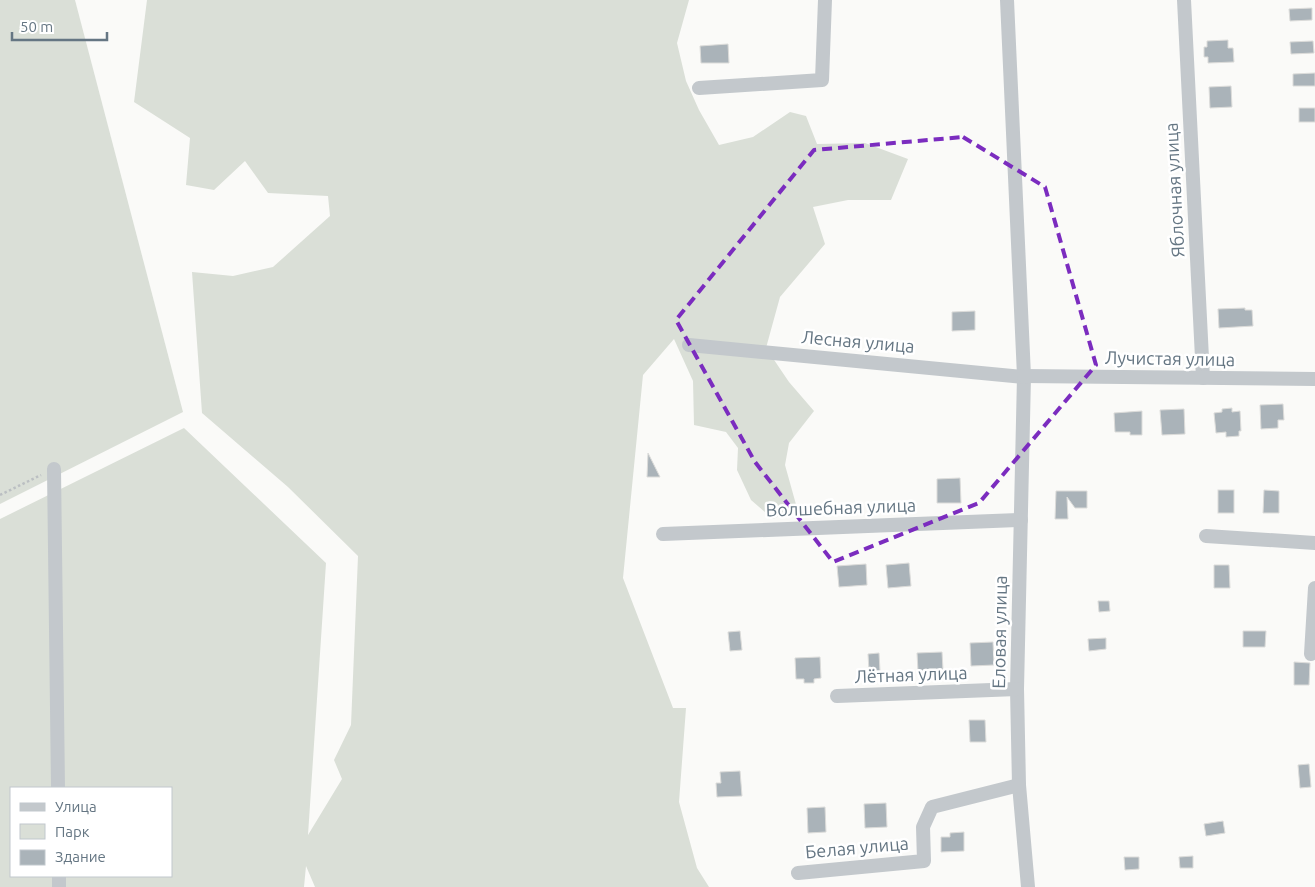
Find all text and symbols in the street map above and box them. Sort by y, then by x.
scale bar [12,10,108,42]
text: 50 m [20,18,53,35]
street label: Яблочная улица [1160,122,1188,258]
street label: Лесная улица [801,326,916,356]
street label: Лучистая улица [1105,347,1235,369]
street label: Волшебная улица [765,494,916,520]
street label: Еловая улица [988,575,1010,689]
street label: Лётная улица [854,662,968,686]
legend [10,787,172,877]
text: Улица [55,798,97,815]
text: Парк [55,823,90,840]
street label: Белая улица [804,833,910,861]
text: Здание [55,848,106,865]

